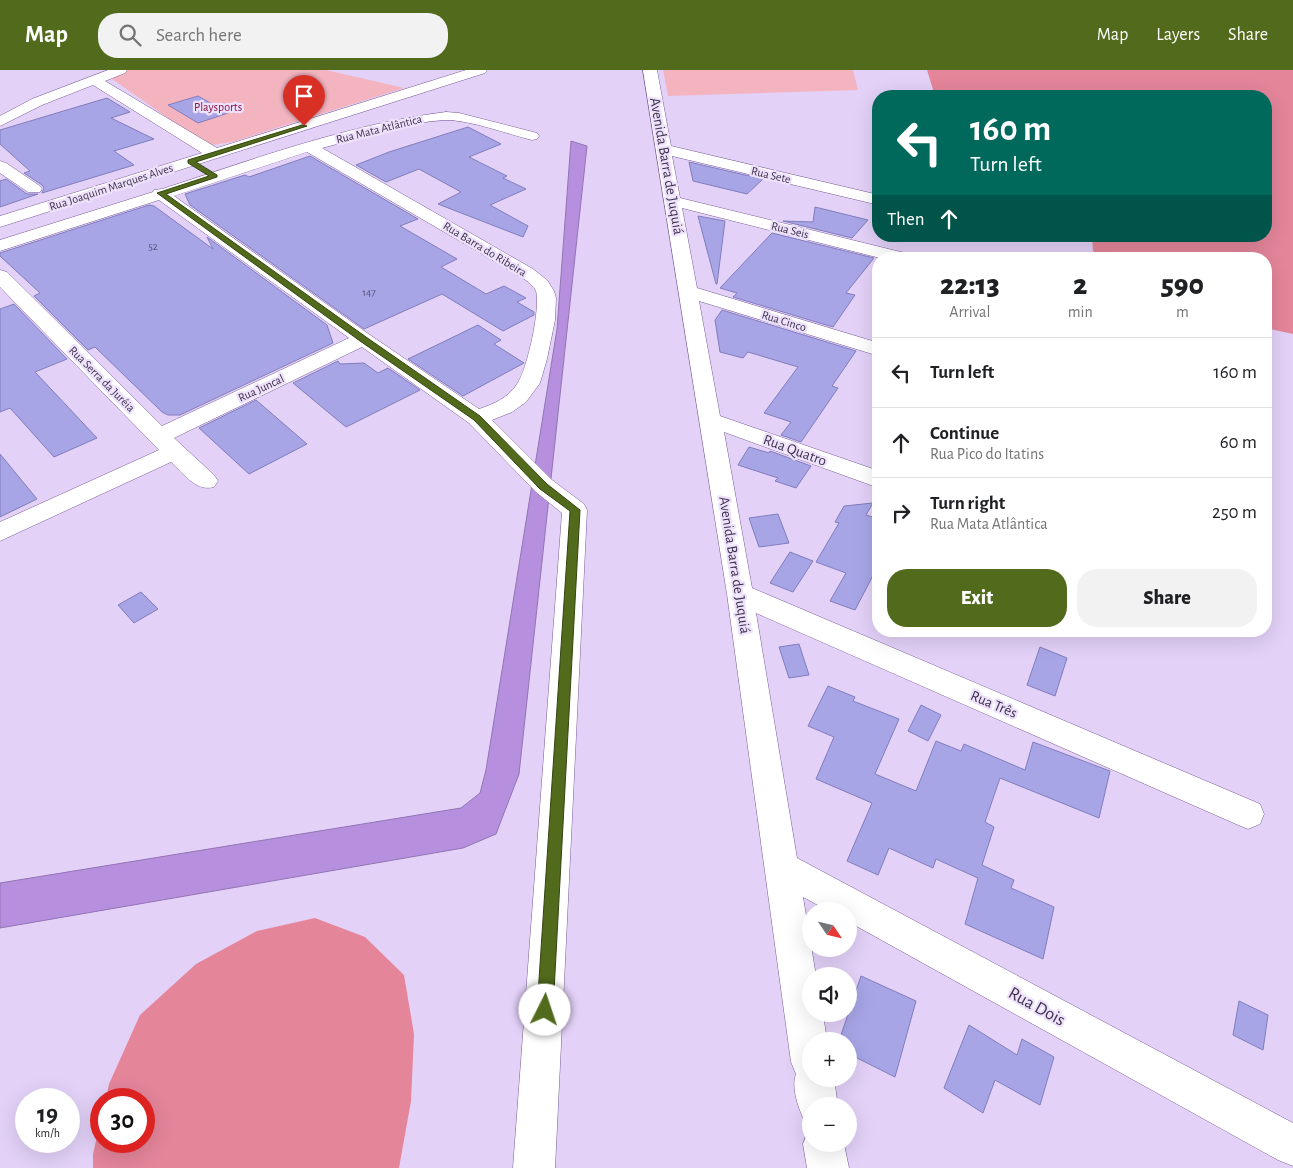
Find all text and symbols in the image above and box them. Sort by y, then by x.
search box [98,13,448,58]
icon: search [116,21,144,49]
text: Map [25,23,68,47]
text: Search here [156,26,242,45]
text: Map [1097,26,1128,44]
text: Layers [1156,26,1200,44]
text: Share [1228,26,1268,44]
pin [283,75,325,126]
icon: arrive [290,82,318,110]
street label: Avenida Barra de Juquiá [647,96,686,236]
park label: Playsports [194,101,242,114]
icon: left [887,110,952,175]
street label: Rua Mata Atlântica [335,112,424,145]
text: 160 m [970,112,1051,147]
text: Turn left [970,153,1042,175]
street label: Rua Joaquim Marques Alves [48,161,174,213]
street label: Rua Sete [750,165,792,185]
icon: ahead [935,205,963,233]
text: Then [887,210,925,229]
street label: Rua Barra do Ribeira [441,219,529,279]
street label: Rua Seis [770,220,810,240]
house number: 52 [148,241,158,252]
text: 22:13 [940,270,1000,300]
text: 2 [1073,270,1087,300]
text: 590 [1161,270,1204,300]
house number: 147 [362,287,376,298]
text: Arrival [949,304,990,320]
text: min [1068,304,1093,320]
text: m [1176,304,1189,320]
street label: Rua Cinco [760,309,808,333]
street label: Rua Serra da Juréia [67,344,137,414]
icon: left [887,359,915,387]
text: Turn left [930,363,994,382]
text: 160 m [1213,363,1257,382]
street label: Rua Juncal [236,372,286,404]
text: Continue [930,424,999,443]
icon: ahead [887,429,915,457]
street label: Rua Quatro [761,432,829,469]
text: 60 m [1220,433,1257,452]
text: Rua Pico do Itatins [930,446,1044,462]
text: Turn right [930,494,1005,513]
street label: Avenida Barra de Juquiá [716,495,753,635]
icon: right [887,499,915,527]
text: 250 m [1212,503,1257,522]
text: Rua Mata Atlântica [930,516,1048,532]
button: Exit [887,569,1067,627]
button: Share [1077,569,1257,627]
street label: Rua Três [968,688,1019,721]
north arrow [802,902,858,958]
map controls [802,902,857,1152]
button: sound [802,967,857,1022]
position arrow [518,983,570,1035]
street label: Rua Dois [1005,984,1068,1030]
button: + [802,1032,857,1087]
speed limit sign: 30 [90,1088,155,1153]
button: − [802,1097,857,1152]
text: 19 [37,1102,58,1127]
text: km/h [35,1127,60,1139]

